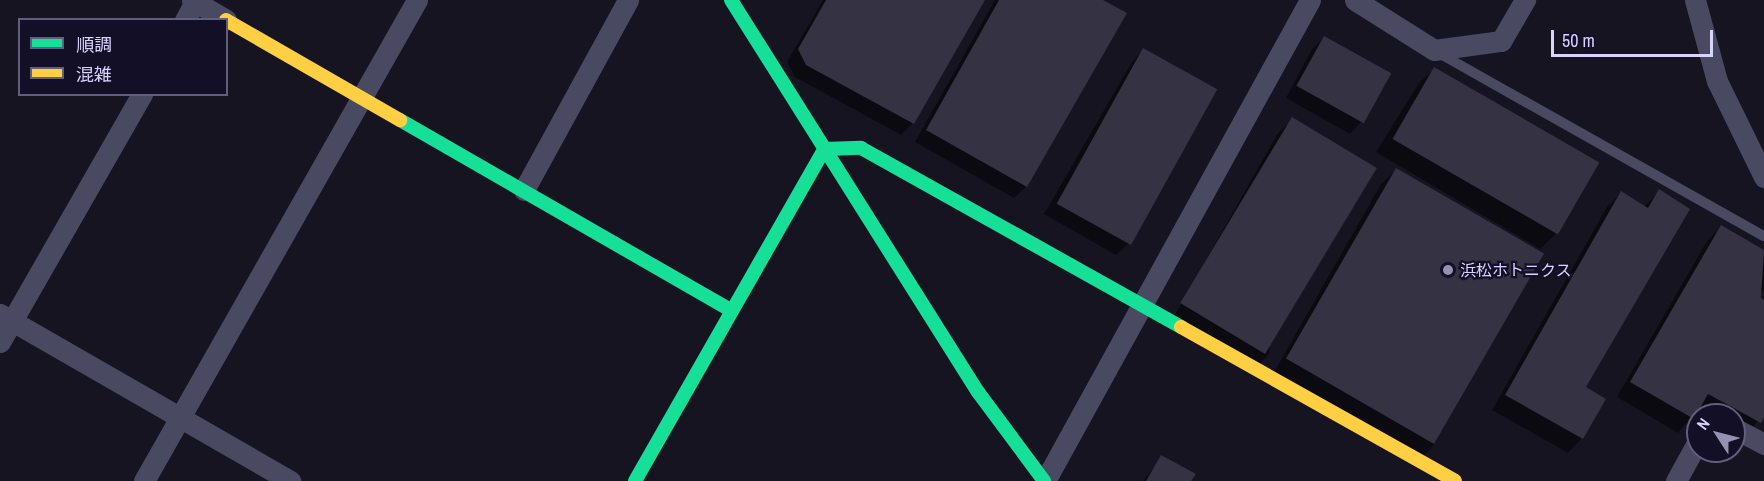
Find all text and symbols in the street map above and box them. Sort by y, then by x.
legend [18,18,228,96]
scale bar [1554,18,1716,56]
text: 50 m [1562,28,1595,53]
text: 順調 [76,32,112,57]
text: 混雑 [76,62,112,87]
place label: 浜松ホトニクス [1460,260,1572,280]
marker: 浜松ホトニクス [1441,263,1455,277]
north arrow [1686,403,1746,463]
text: N [1691,413,1715,434]

